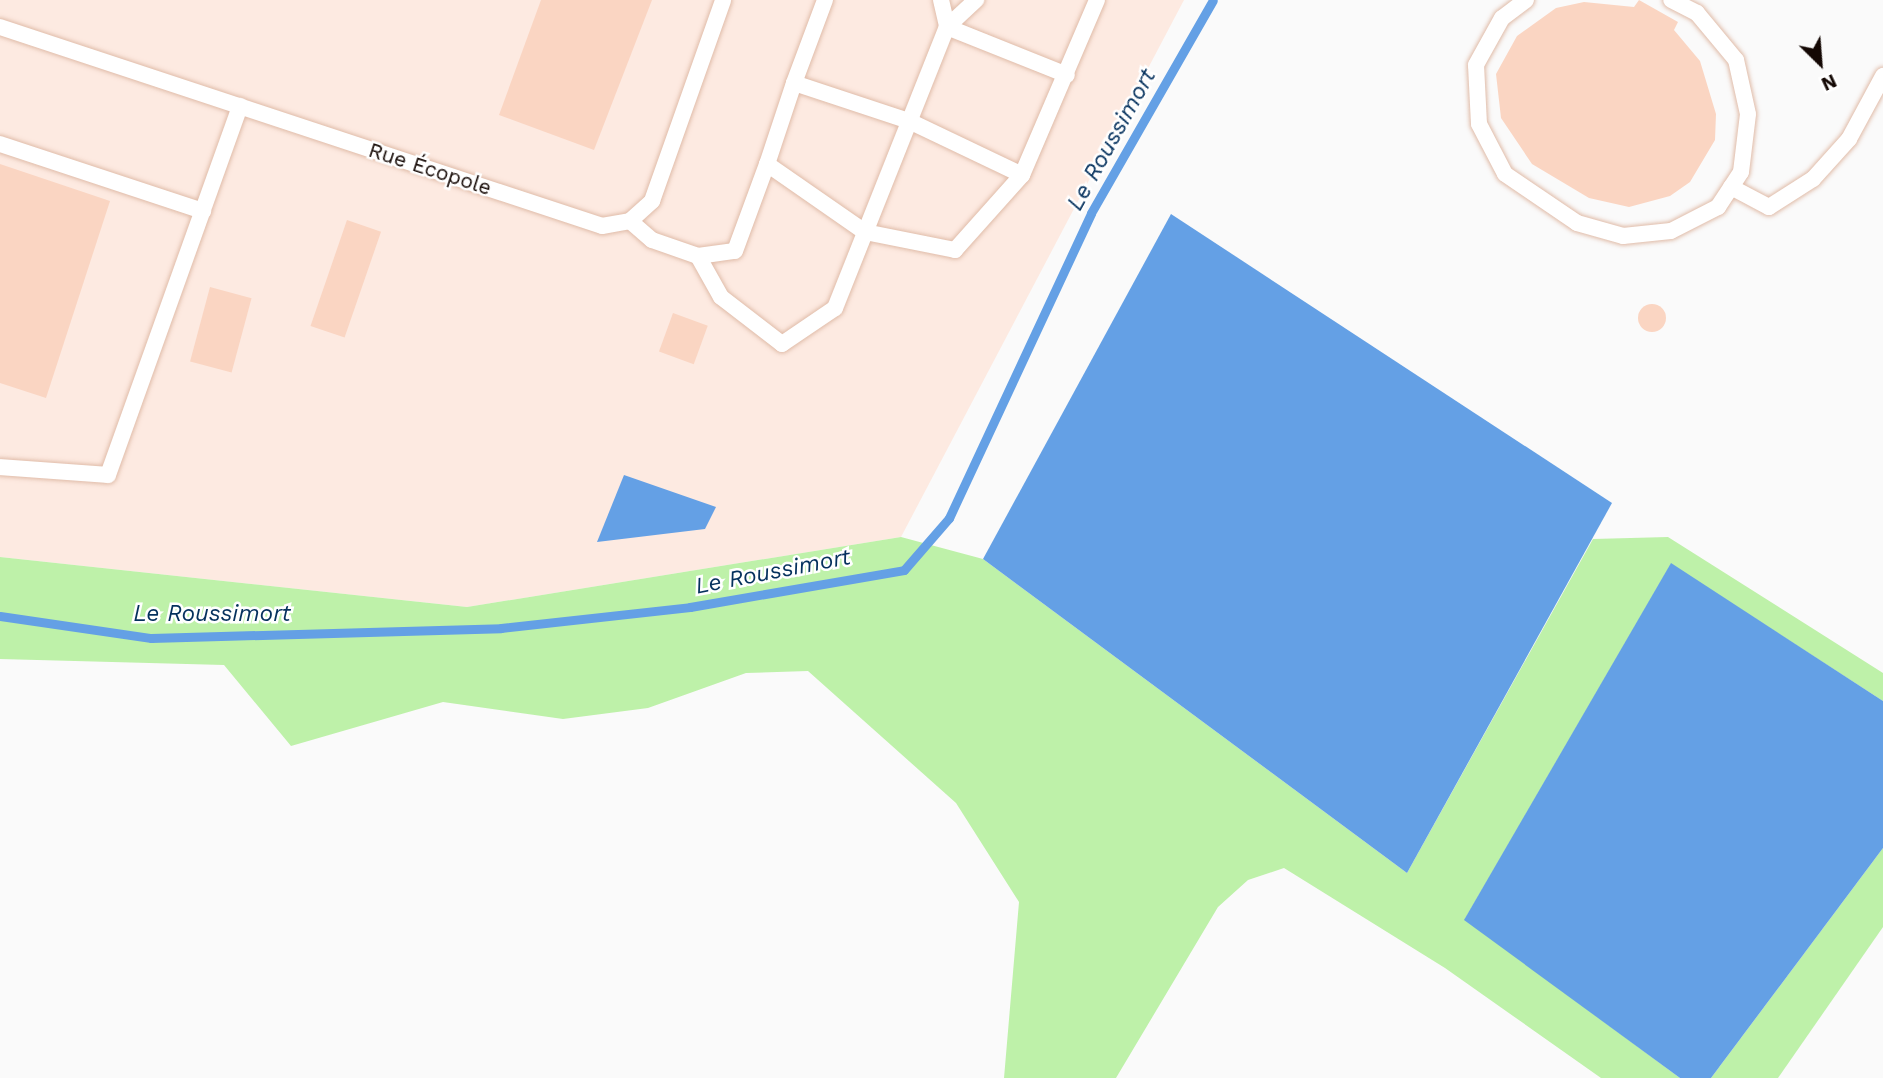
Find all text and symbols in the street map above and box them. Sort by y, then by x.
north arrow [1785,28,1855,98]
water label: Le Roussimort [1062,64,1162,216]
text: N [1818,69,1840,96]
street label: Rue Écopole [365,137,495,201]
water label: Le Roussimort [693,543,853,601]
water label: Le Roussimort [133,600,291,628]

